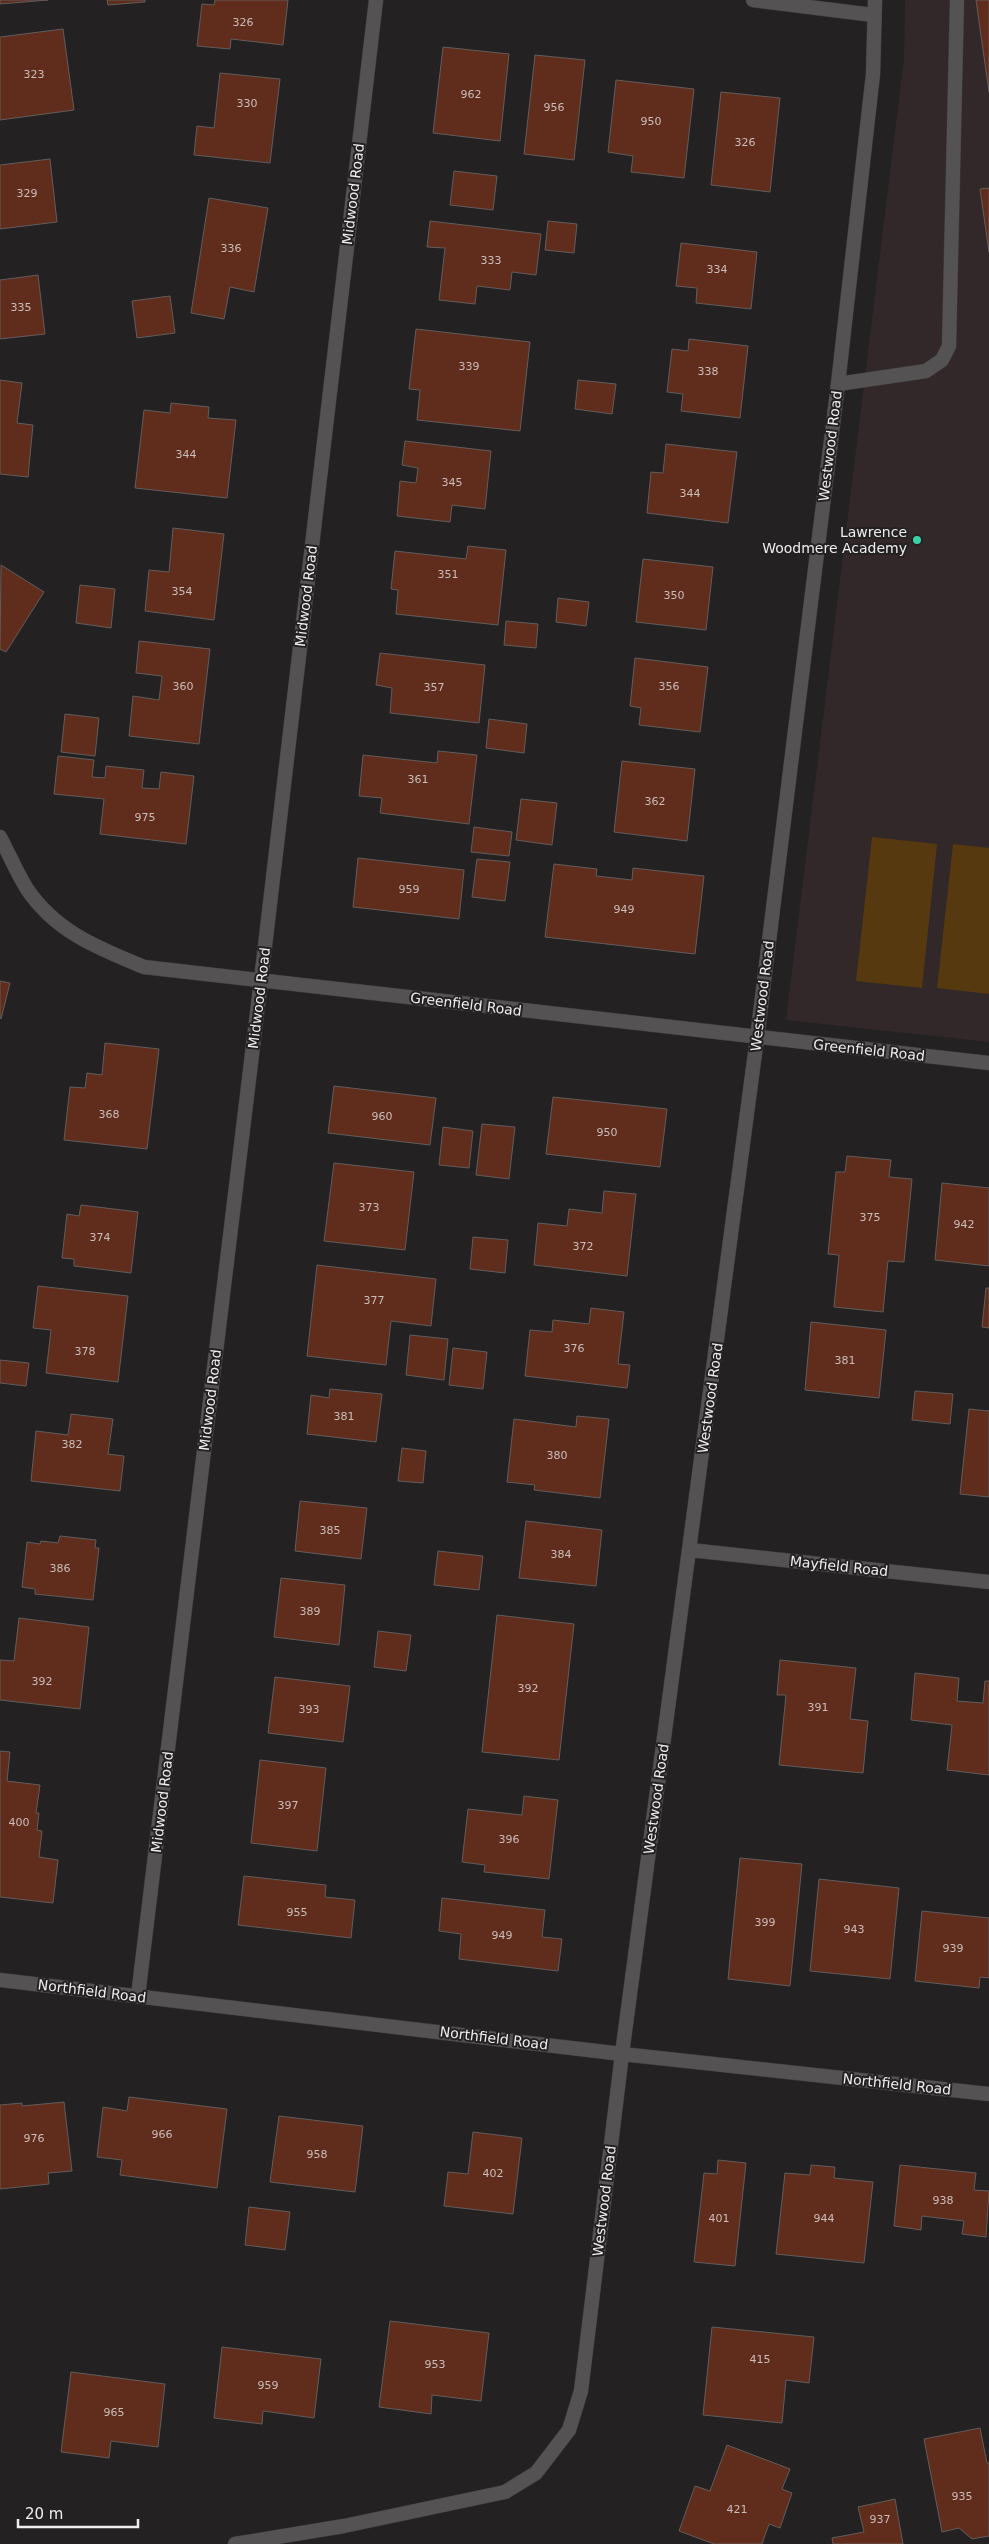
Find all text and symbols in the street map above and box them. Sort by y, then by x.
house number: 326 [233,16,254,29]
house number: 323 [24,68,45,81]
house number: 962 [461,88,482,101]
house number: 330 [237,97,258,110]
house number: 956 [544,101,565,114]
house number: 950 [641,115,662,128]
house number: 326 [735,136,756,149]
street label: Midwood Road [339,142,367,246]
house number: 329 [17,187,38,200]
house number: 336 [221,242,242,255]
house number: 333 [481,254,502,267]
house number: 334 [707,263,728,276]
house number: 335 [11,301,32,314]
house number: 339 [459,360,480,373]
house number: 338 [698,365,719,378]
street label: Westwood Road [815,390,845,502]
house number: 344 [176,448,197,461]
house number: 345 [442,476,463,489]
house number: 344 [680,487,701,500]
place label: Lawrence Woodmere Academy [762,524,907,556]
marker: Lawrence Woodmere Academy [911,534,923,546]
street label: Midwood Road [292,544,320,648]
house number: 351 [438,568,459,581]
house number: 354 [172,585,193,598]
house number: 350 [664,589,685,602]
house number: 360 [173,680,194,693]
house number: 356 [659,680,680,693]
house number: 357 [424,681,445,694]
house number: 361 [408,773,429,786]
house number: 362 [645,795,666,808]
house number: 975 [135,811,156,824]
house number: 959 [399,883,420,896]
house number: 949 [614,903,635,916]
street label: Westwood Road [747,940,777,1052]
street label: Midwood Road [245,946,273,1050]
street label: Greenfield Road [409,989,523,1019]
street label: Greenfield Road [812,1036,926,1064]
house number: 368 [99,1108,120,1121]
house number: 960 [372,1110,393,1123]
house number: 950 [597,1126,618,1139]
house number: 373 [359,1201,380,1214]
house number: 375 [860,1211,881,1224]
house number: 942 [954,1218,975,1231]
house number: 374 [90,1231,111,1244]
house number: 372 [573,1240,594,1253]
house number: 377 [364,1294,385,1307]
house number: 376 [564,1342,585,1355]
street label: Westwood Road [694,1342,726,1454]
house number: 378 [75,1345,96,1358]
street label: Midwood Road [196,1348,224,1452]
house number: 381 [835,1354,856,1367]
house number: 381 [334,1410,355,1423]
house number: 382 [62,1438,83,1451]
house number: 380 [547,1449,568,1462]
house number: 385 [320,1524,341,1537]
house number: 384 [551,1548,572,1561]
street label: Mayfield Road [789,1553,889,1579]
house number: 386 [50,1562,71,1575]
house number: 389 [300,1605,321,1618]
house number: 392 [32,1675,53,1688]
house number: 392 [518,1682,539,1695]
house number: 391 [808,1701,829,1714]
house number: 393 [299,1703,320,1716]
street label: Westwood Road [640,1743,672,1855]
street label: Midwood Road [148,1750,176,1854]
house number: 397 [278,1799,299,1812]
house number: 400 [9,1816,30,1829]
house number: 396 [499,1833,520,1846]
house number: 955 [287,1906,308,1919]
house number: 399 [755,1916,776,1929]
house number: 943 [844,1923,865,1936]
house number: 949 [492,1929,513,1942]
house number: 939 [943,1942,964,1955]
street label: Northfield Road [37,1976,147,2006]
street label: Northfield Road [439,2023,549,2053]
street label: Northfield Road [842,2070,952,2098]
house number: 966 [152,2128,173,2141]
house number: 976 [24,2132,45,2145]
street label: Westwood Road [589,2145,619,2257]
house number: 958 [307,2148,328,2161]
house number: 402 [483,2167,504,2180]
house number: 938 [933,2194,954,2207]
house number: 401 [709,2212,730,2225]
house number: 944 [814,2212,835,2225]
house number: 415 [750,2353,771,2366]
house number: 953 [425,2358,446,2371]
house number: 959 [258,2379,279,2392]
house number: 965 [104,2406,125,2419]
house number: 935 [952,2490,973,2503]
scale bar [18,2496,138,2528]
house number: 421 [727,2503,748,2516]
text: 20 m [25,2505,63,2523]
house number: 937 [870,2513,891,2526]

